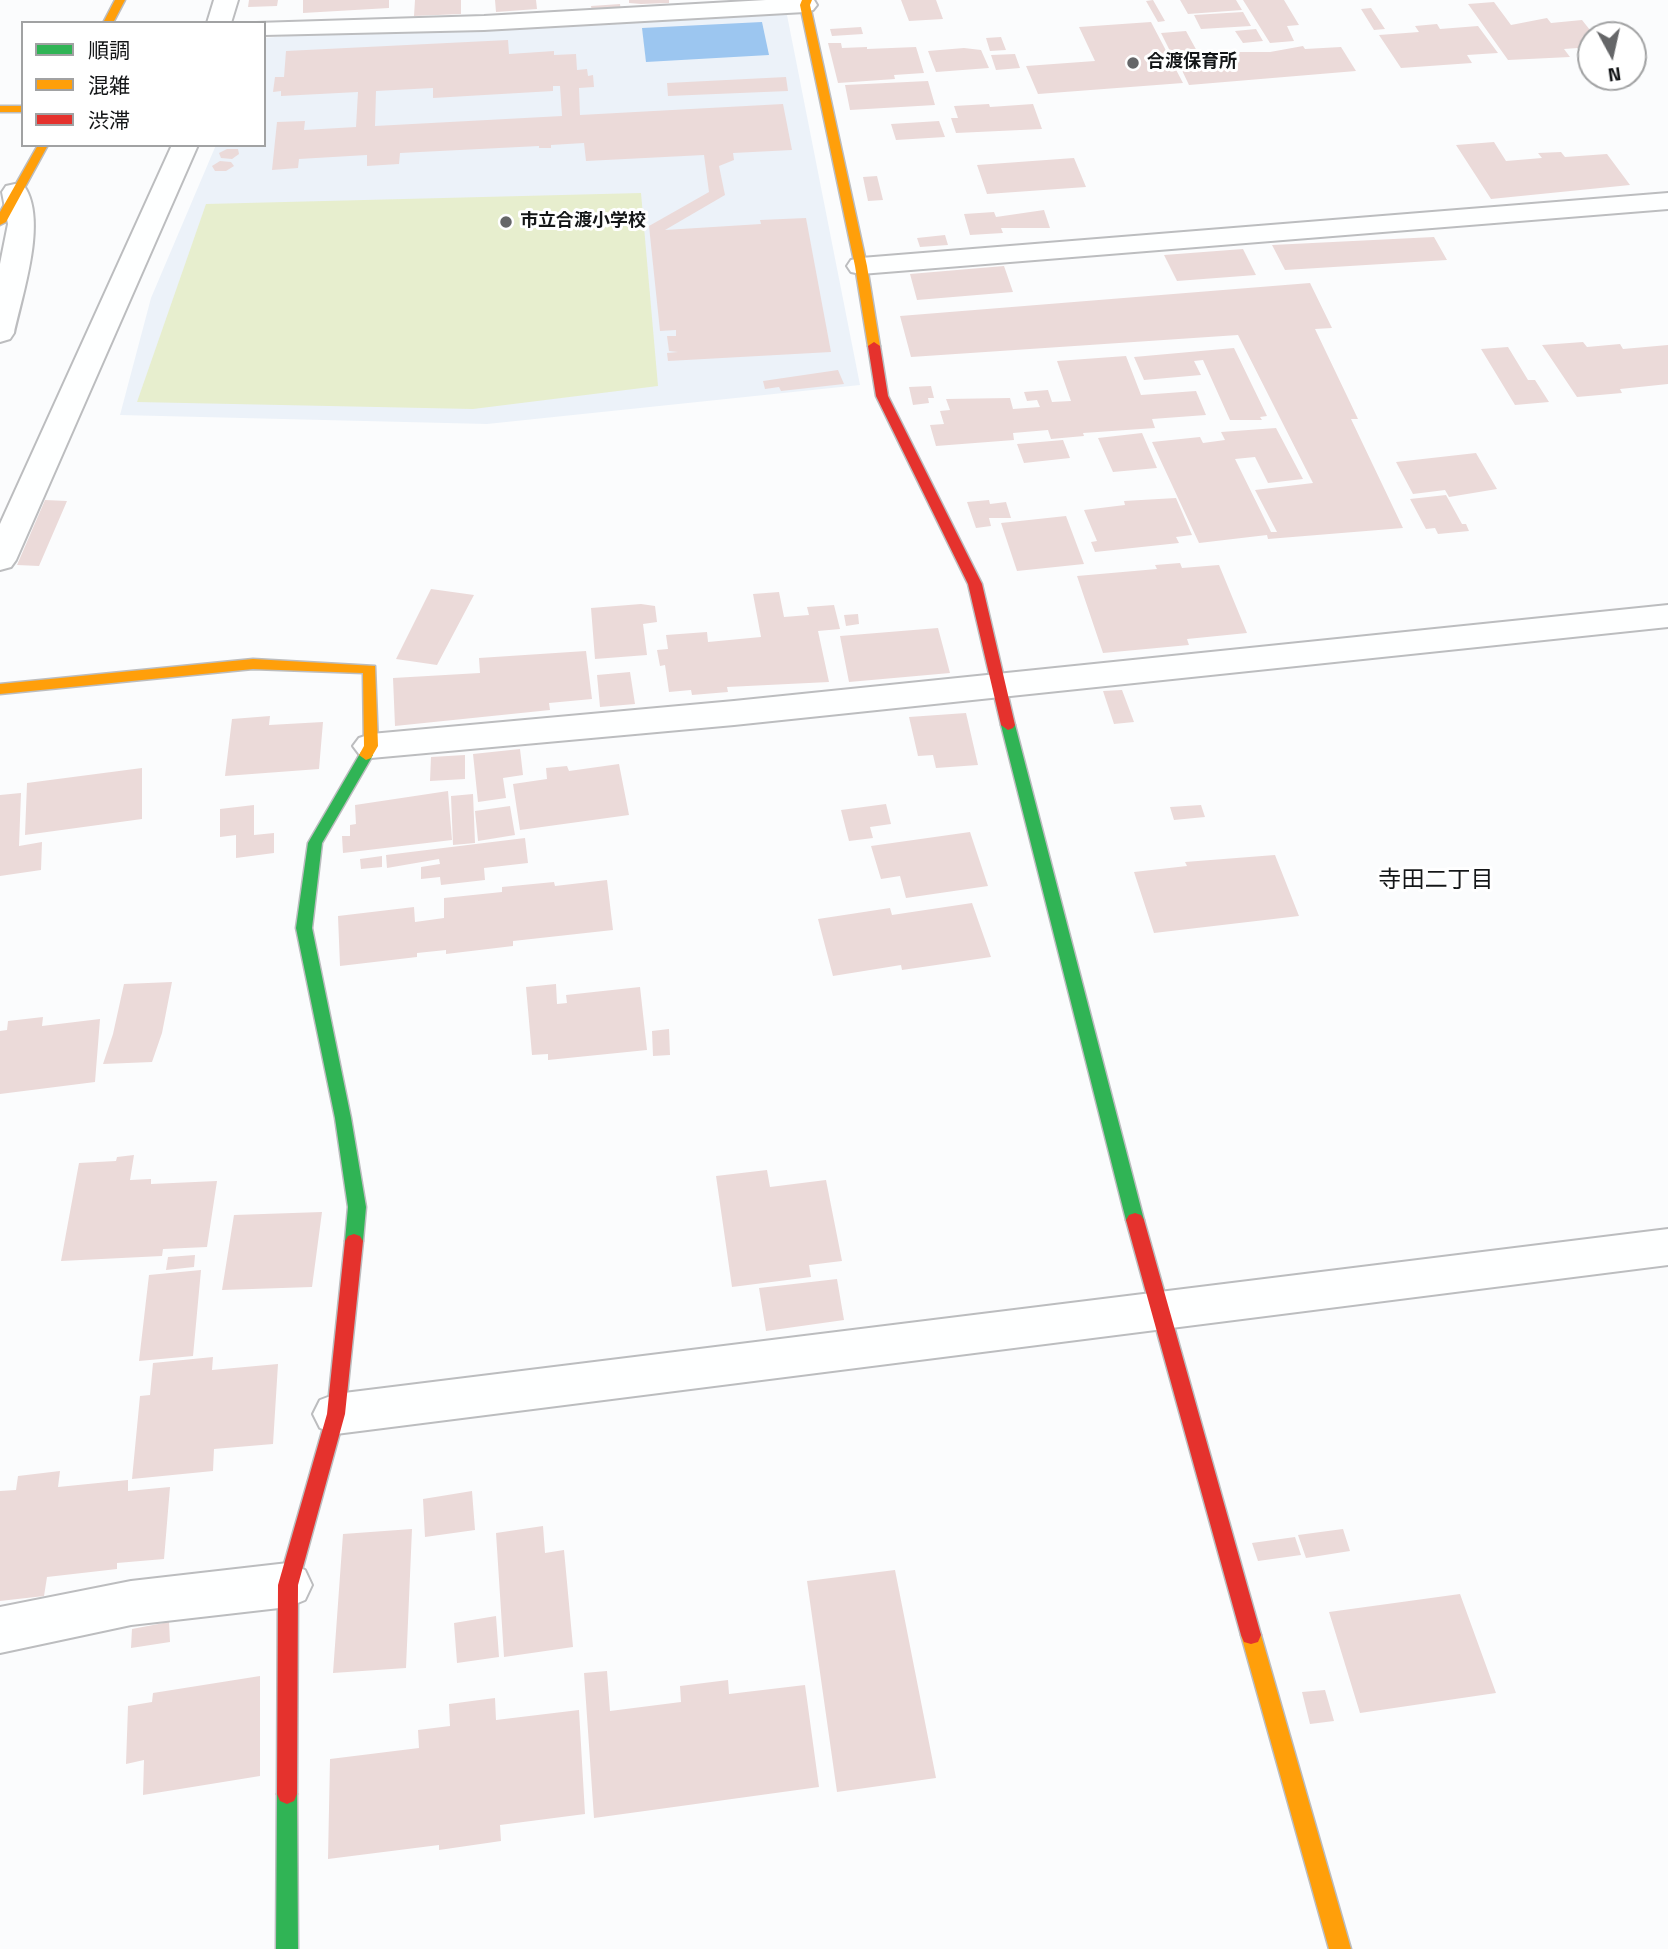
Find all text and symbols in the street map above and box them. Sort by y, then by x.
legend [21,21,266,147]
north arrow [1577,21,1647,91]
text: 順調 [88,34,130,66]
place label: 合渡保育所 [1147,52,1237,74]
marker: 合渡保育所 [1125,55,1141,71]
text: N [1606,60,1623,91]
text: 混雑 [88,69,130,101]
text: 渋滞 [88,104,130,136]
place label: 市立合渡小学校 [520,211,646,233]
marker: 市立合渡小学校 [498,214,514,230]
district label: 寺田二丁目 [1379,867,1493,895]

